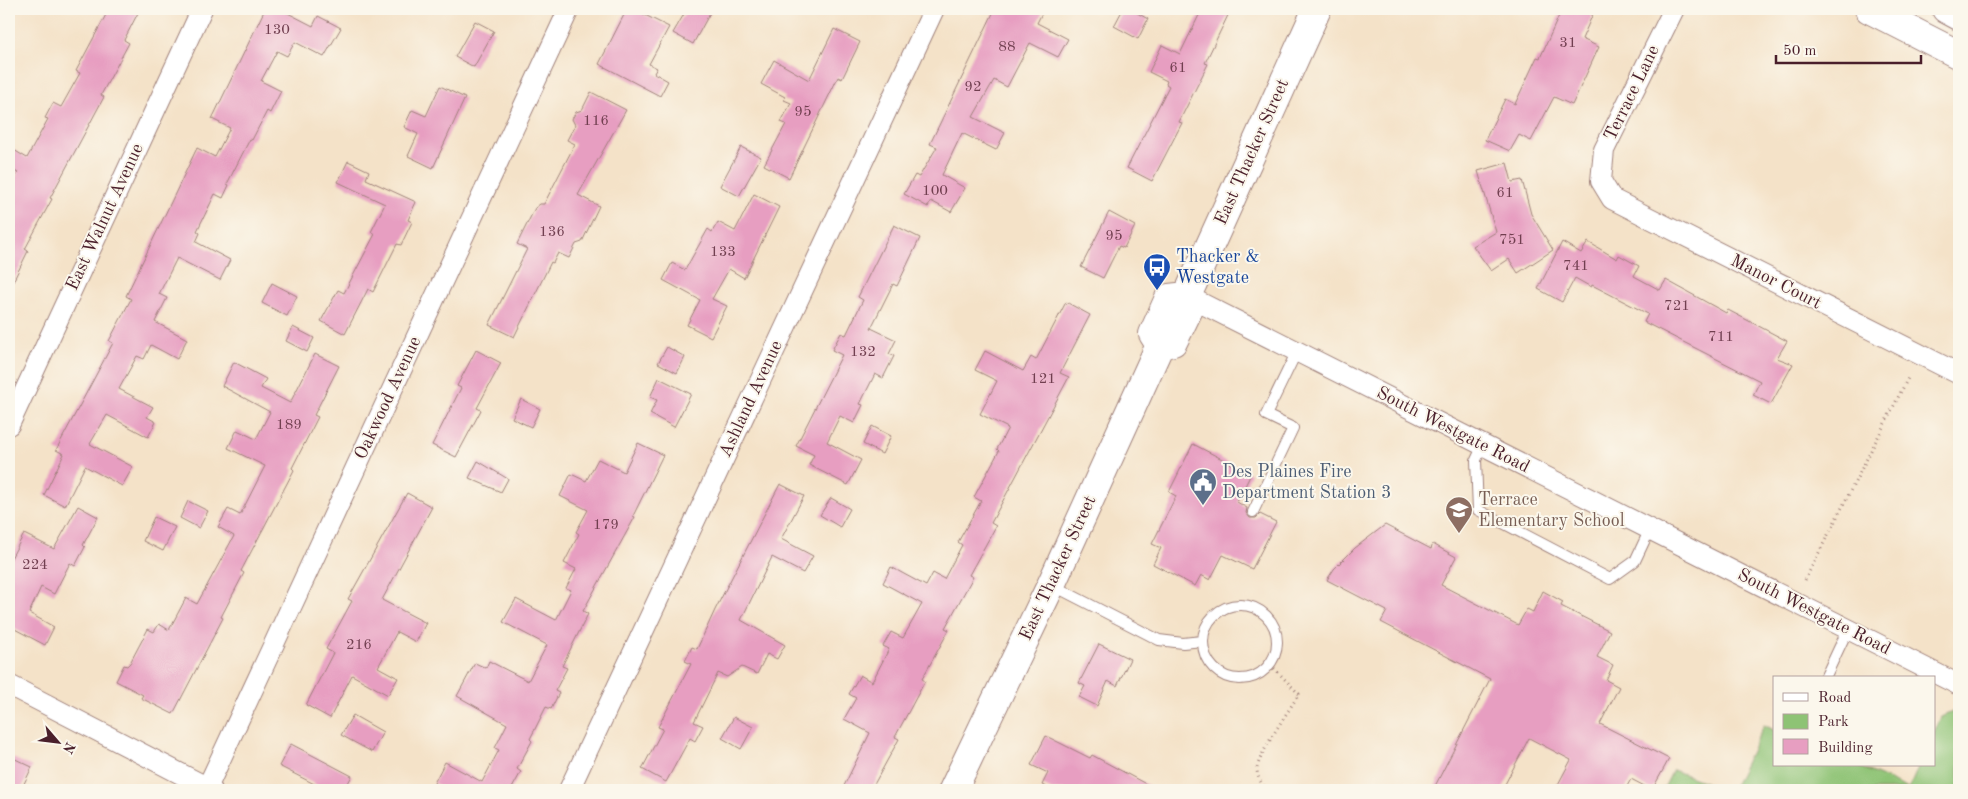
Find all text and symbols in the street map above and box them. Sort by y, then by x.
house number: 130 [264,23,290,38]
scale bar [1776,32,1920,64]
house number: 31 [1559,36,1577,51]
house number: 88 [998,40,1016,55]
street label: Terrace Lane [1601,42,1663,144]
text: 50 m [1783,44,1817,59]
house number: 61 [1169,61,1187,76]
street label: East Thacker Street [1212,76,1292,228]
house number: 92 [964,80,982,95]
house number: 95 [794,105,812,120]
house number: 116 [583,114,609,129]
street label: East Walnut Avenue [63,141,147,293]
house number: 100 [922,184,948,199]
house number: 61 [1496,186,1514,201]
house number: 136 [539,225,565,240]
house number: 95 [1105,229,1123,244]
house number: 751 [1499,233,1525,248]
house number: 133 [710,245,736,260]
place label: Thacker & Westgate [1176,248,1260,287]
street label: Manor Court [1728,251,1824,313]
bus stop icon: Thacker & Westgate [1142,252,1172,291]
house number: 741 [1563,259,1589,274]
house number: 721 [1664,299,1690,314]
house number: 711 [1708,330,1734,345]
street label: Oakwood Avenue [352,334,424,462]
street label: Ashland Avenue [716,338,786,460]
house number: 132 [850,345,876,360]
house number: 121 [1030,372,1056,387]
street label: South Westgate Road [1374,384,1532,476]
house number: 189 [276,418,302,433]
place label: Des Plaines Fire Department Station 3 [1222,463,1392,502]
public building icon: Des Plaines Fire Department Station 3 [1188,467,1218,506]
place label: Terrace Elementary School [1478,491,1625,530]
street label: East Thacker Street [1017,493,1099,643]
school or university icon: Terrace Elementary School [1444,495,1474,534]
house number: 179 [593,518,619,533]
house number: 224 [22,558,48,573]
street label: South Westgate Road [1735,566,1893,658]
house number: 216 [346,638,372,653]
legend [1773,676,1936,766]
text: Road [1818,691,1852,706]
text: Park [1818,715,1849,730]
north arrow [32,716,82,766]
text: N [60,740,77,756]
text: Building [1818,741,1873,756]

